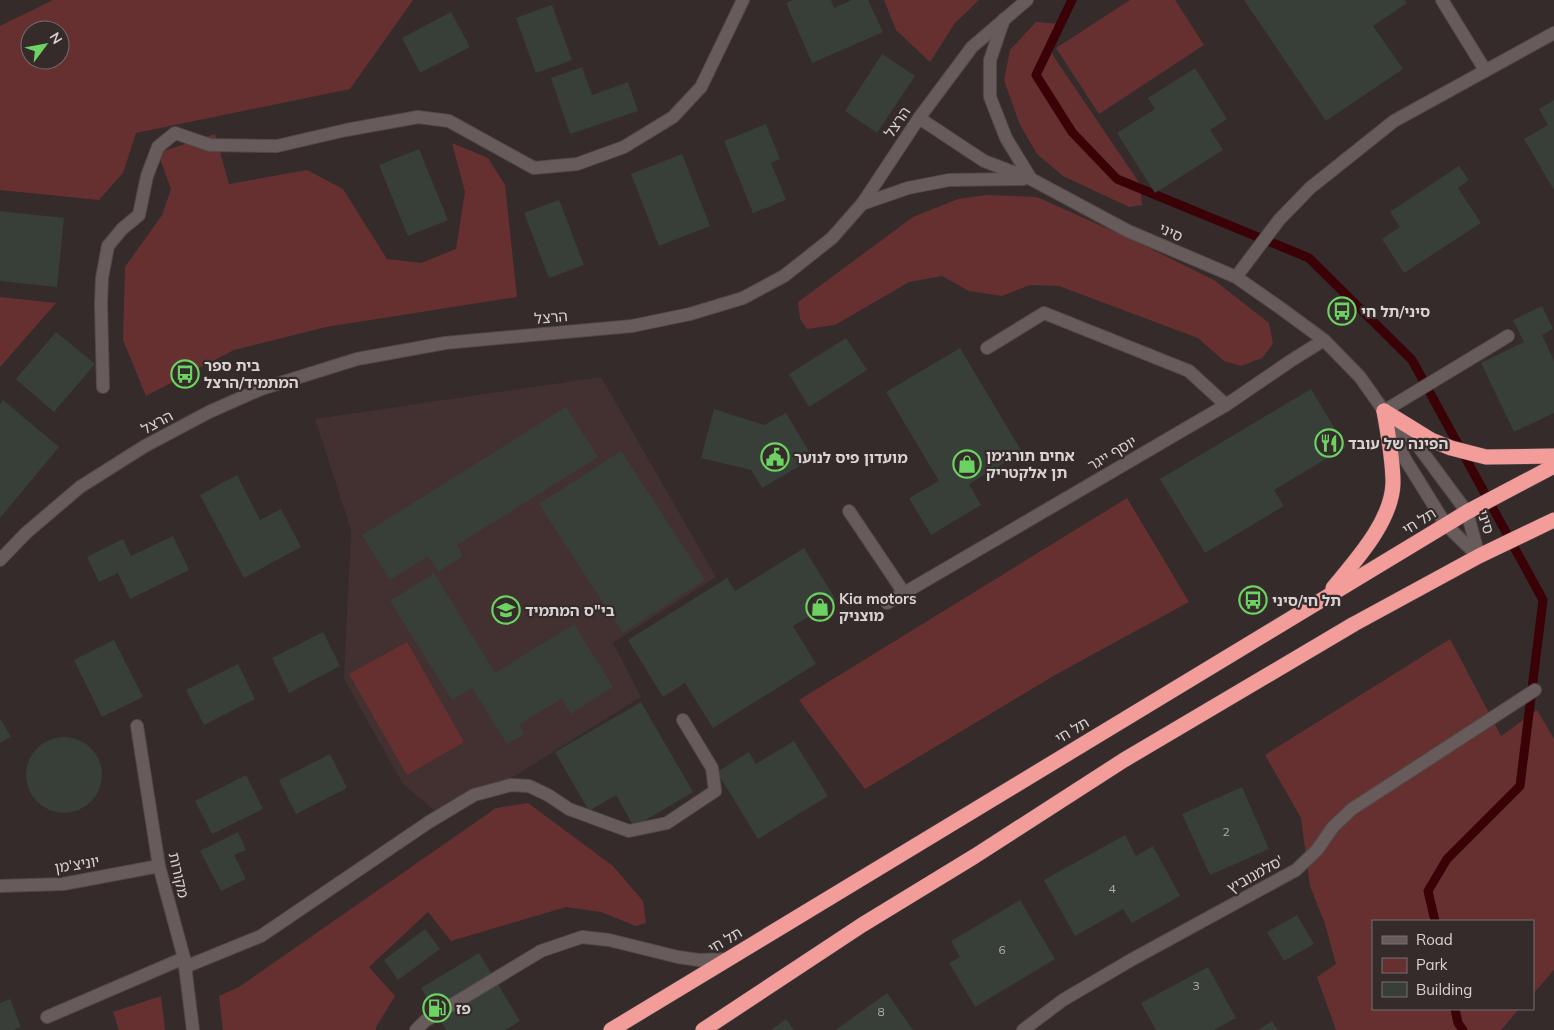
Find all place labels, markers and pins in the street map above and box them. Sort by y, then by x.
bus stop icon: סיני/תל חי [1327,296,1357,326]
place label: סיני/תל חי [1361,302,1430,321]
place label: בית ספר המתמיד/הרצל [204,356,299,392]
bus stop icon: בית ספר המתמיד/הרצל [170,359,200,389]
restaurant icon: הפינה של עובד [1314,428,1344,458]
place label: הפינה של עובד [1348,434,1448,453]
public building icon: מועדון פיס לנוער [760,442,790,472]
place label: אחים תורג׳מן תן אלקטריק [986,446,1075,482]
place label: מועדון פיס לנוער [794,448,908,467]
shop icon: אחים תורג׳מן תן אלקטריק [952,449,982,479]
bus stop icon: תל חי/סיני [1238,585,1268,615]
place label: Kia motors מוצניק [839,589,916,625]
place label: תל חי/סיני [1272,591,1341,610]
shop icon: Kia motors מוצניק [805,592,835,622]
school or university icon: בי"ס המתמיד [491,595,521,625]
place label: בי"ס המתמיד [525,601,615,620]
fuel station icon: פז [422,993,452,1023]
place label: פז [456,999,471,1018]

